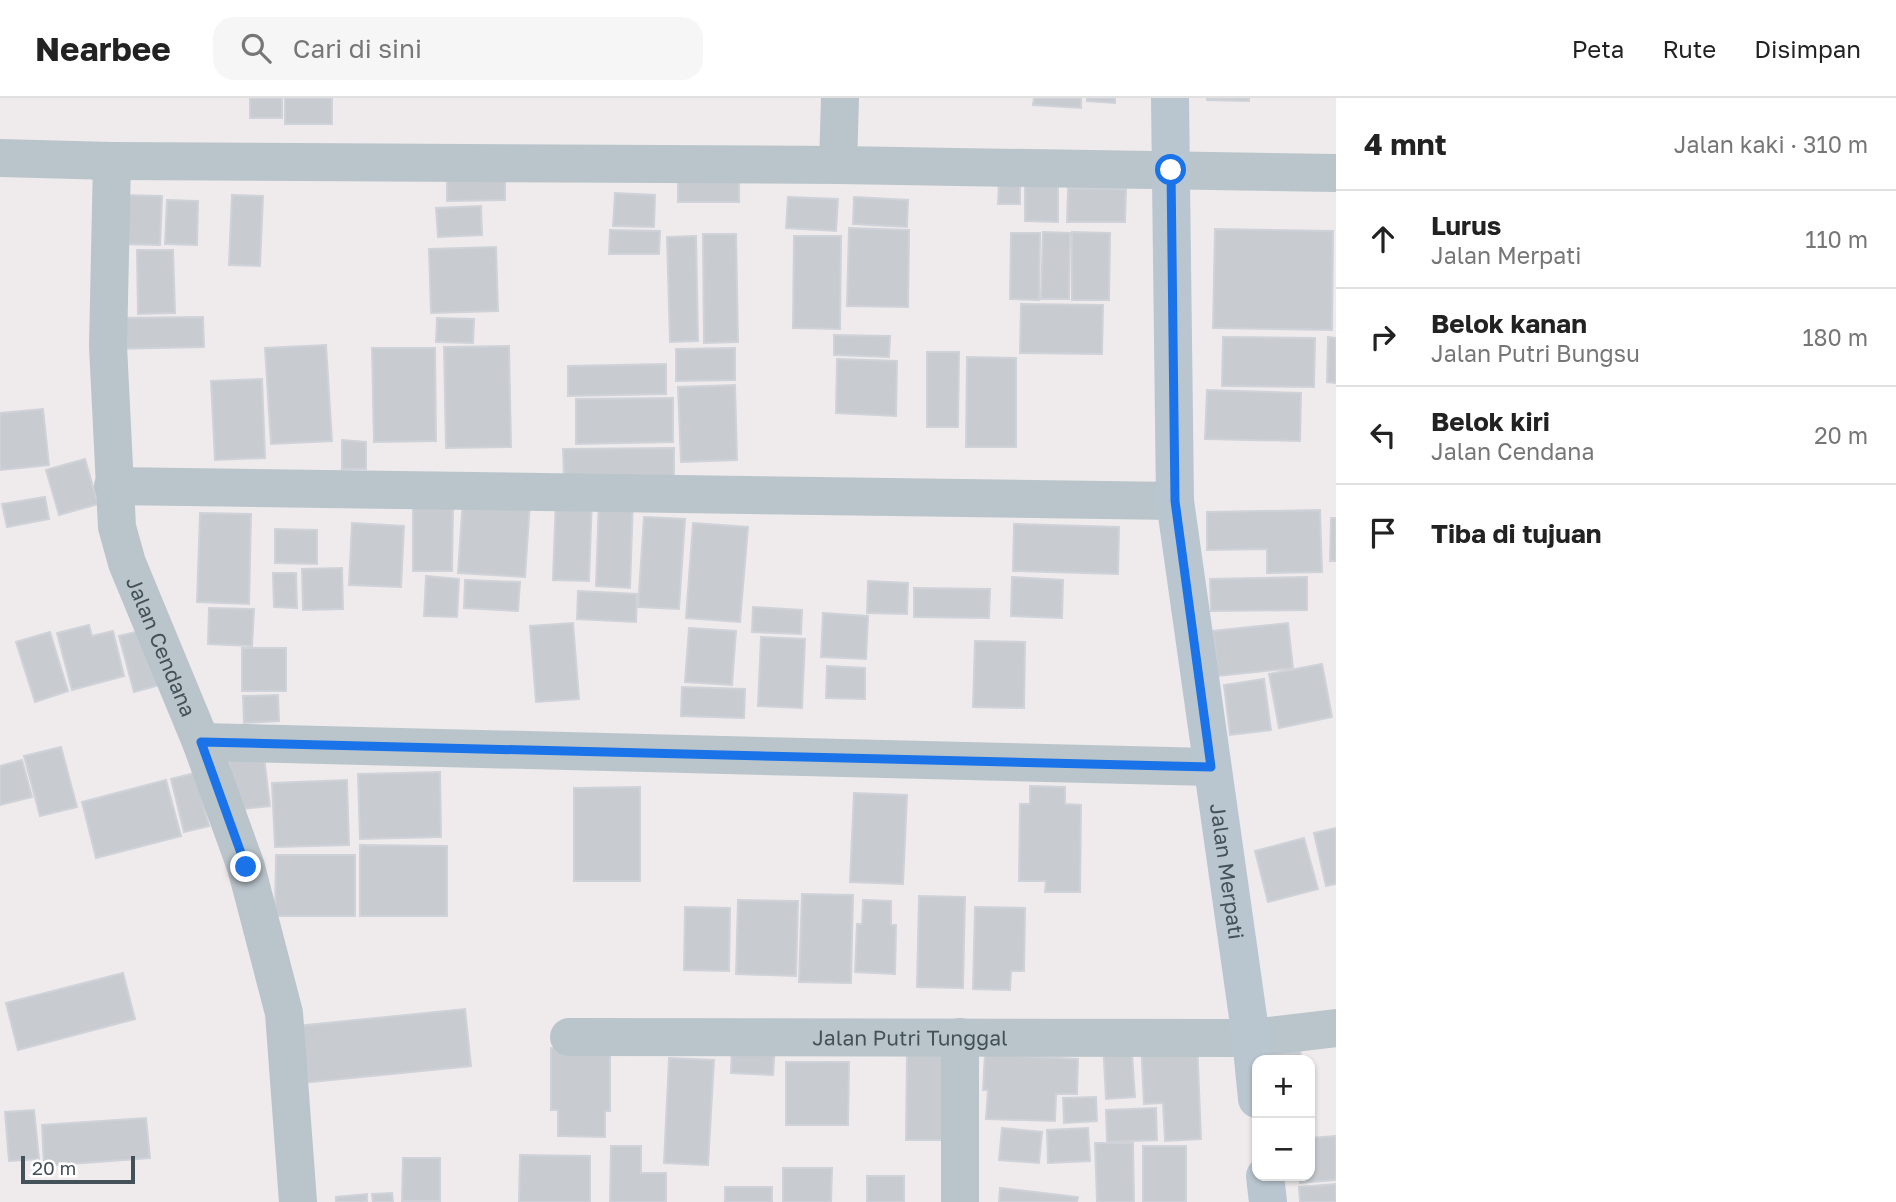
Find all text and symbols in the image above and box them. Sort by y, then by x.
search box [213,17,703,80]
text: Nearbee [35,29,171,68]
icon: search [237,29,275,67]
text: Cari di sini [293,33,422,64]
text: Peta [1572,34,1624,63]
text: Rute [1662,34,1716,63]
text: Disimpan [1754,34,1861,63]
text: 4 mnt [1364,126,1447,162]
text: Jalan kaki · 310 m [1674,130,1868,158]
route start [1155,154,1186,185]
text: Lurus [1431,210,1501,241]
icon: ahead [1364,220,1402,258]
text: 110 m [1805,225,1868,253]
text: Jalan Merpati [1431,241,1581,269]
text: Belok kanan [1431,308,1587,339]
icon: right [1364,318,1402,356]
text: 180 m [1802,323,1868,351]
text: Jalan Putri Bungsu [1431,339,1640,367]
text: Belok kiri [1431,406,1550,437]
icon: left [1364,416,1402,454]
text: 20 m [1814,421,1868,449]
text: Jalan Cendana [1431,437,1594,465]
icon: arrive [1364,514,1402,552]
text: Tiba di tujuan [1431,518,1601,549]
street label: Jalan Cendana [121,573,202,720]
street label: Jalan Merpati [1205,801,1250,941]
route end [230,851,261,882]
street label: Jalan Putri Tunggal [812,1024,1008,1051]
map controls [1252,1055,1315,1181]
button: + [1252,1055,1315,1118]
button: − [1252,1118,1315,1181]
scale bar [21,1153,135,1185]
text: 20 m [32,1156,76,1179]

